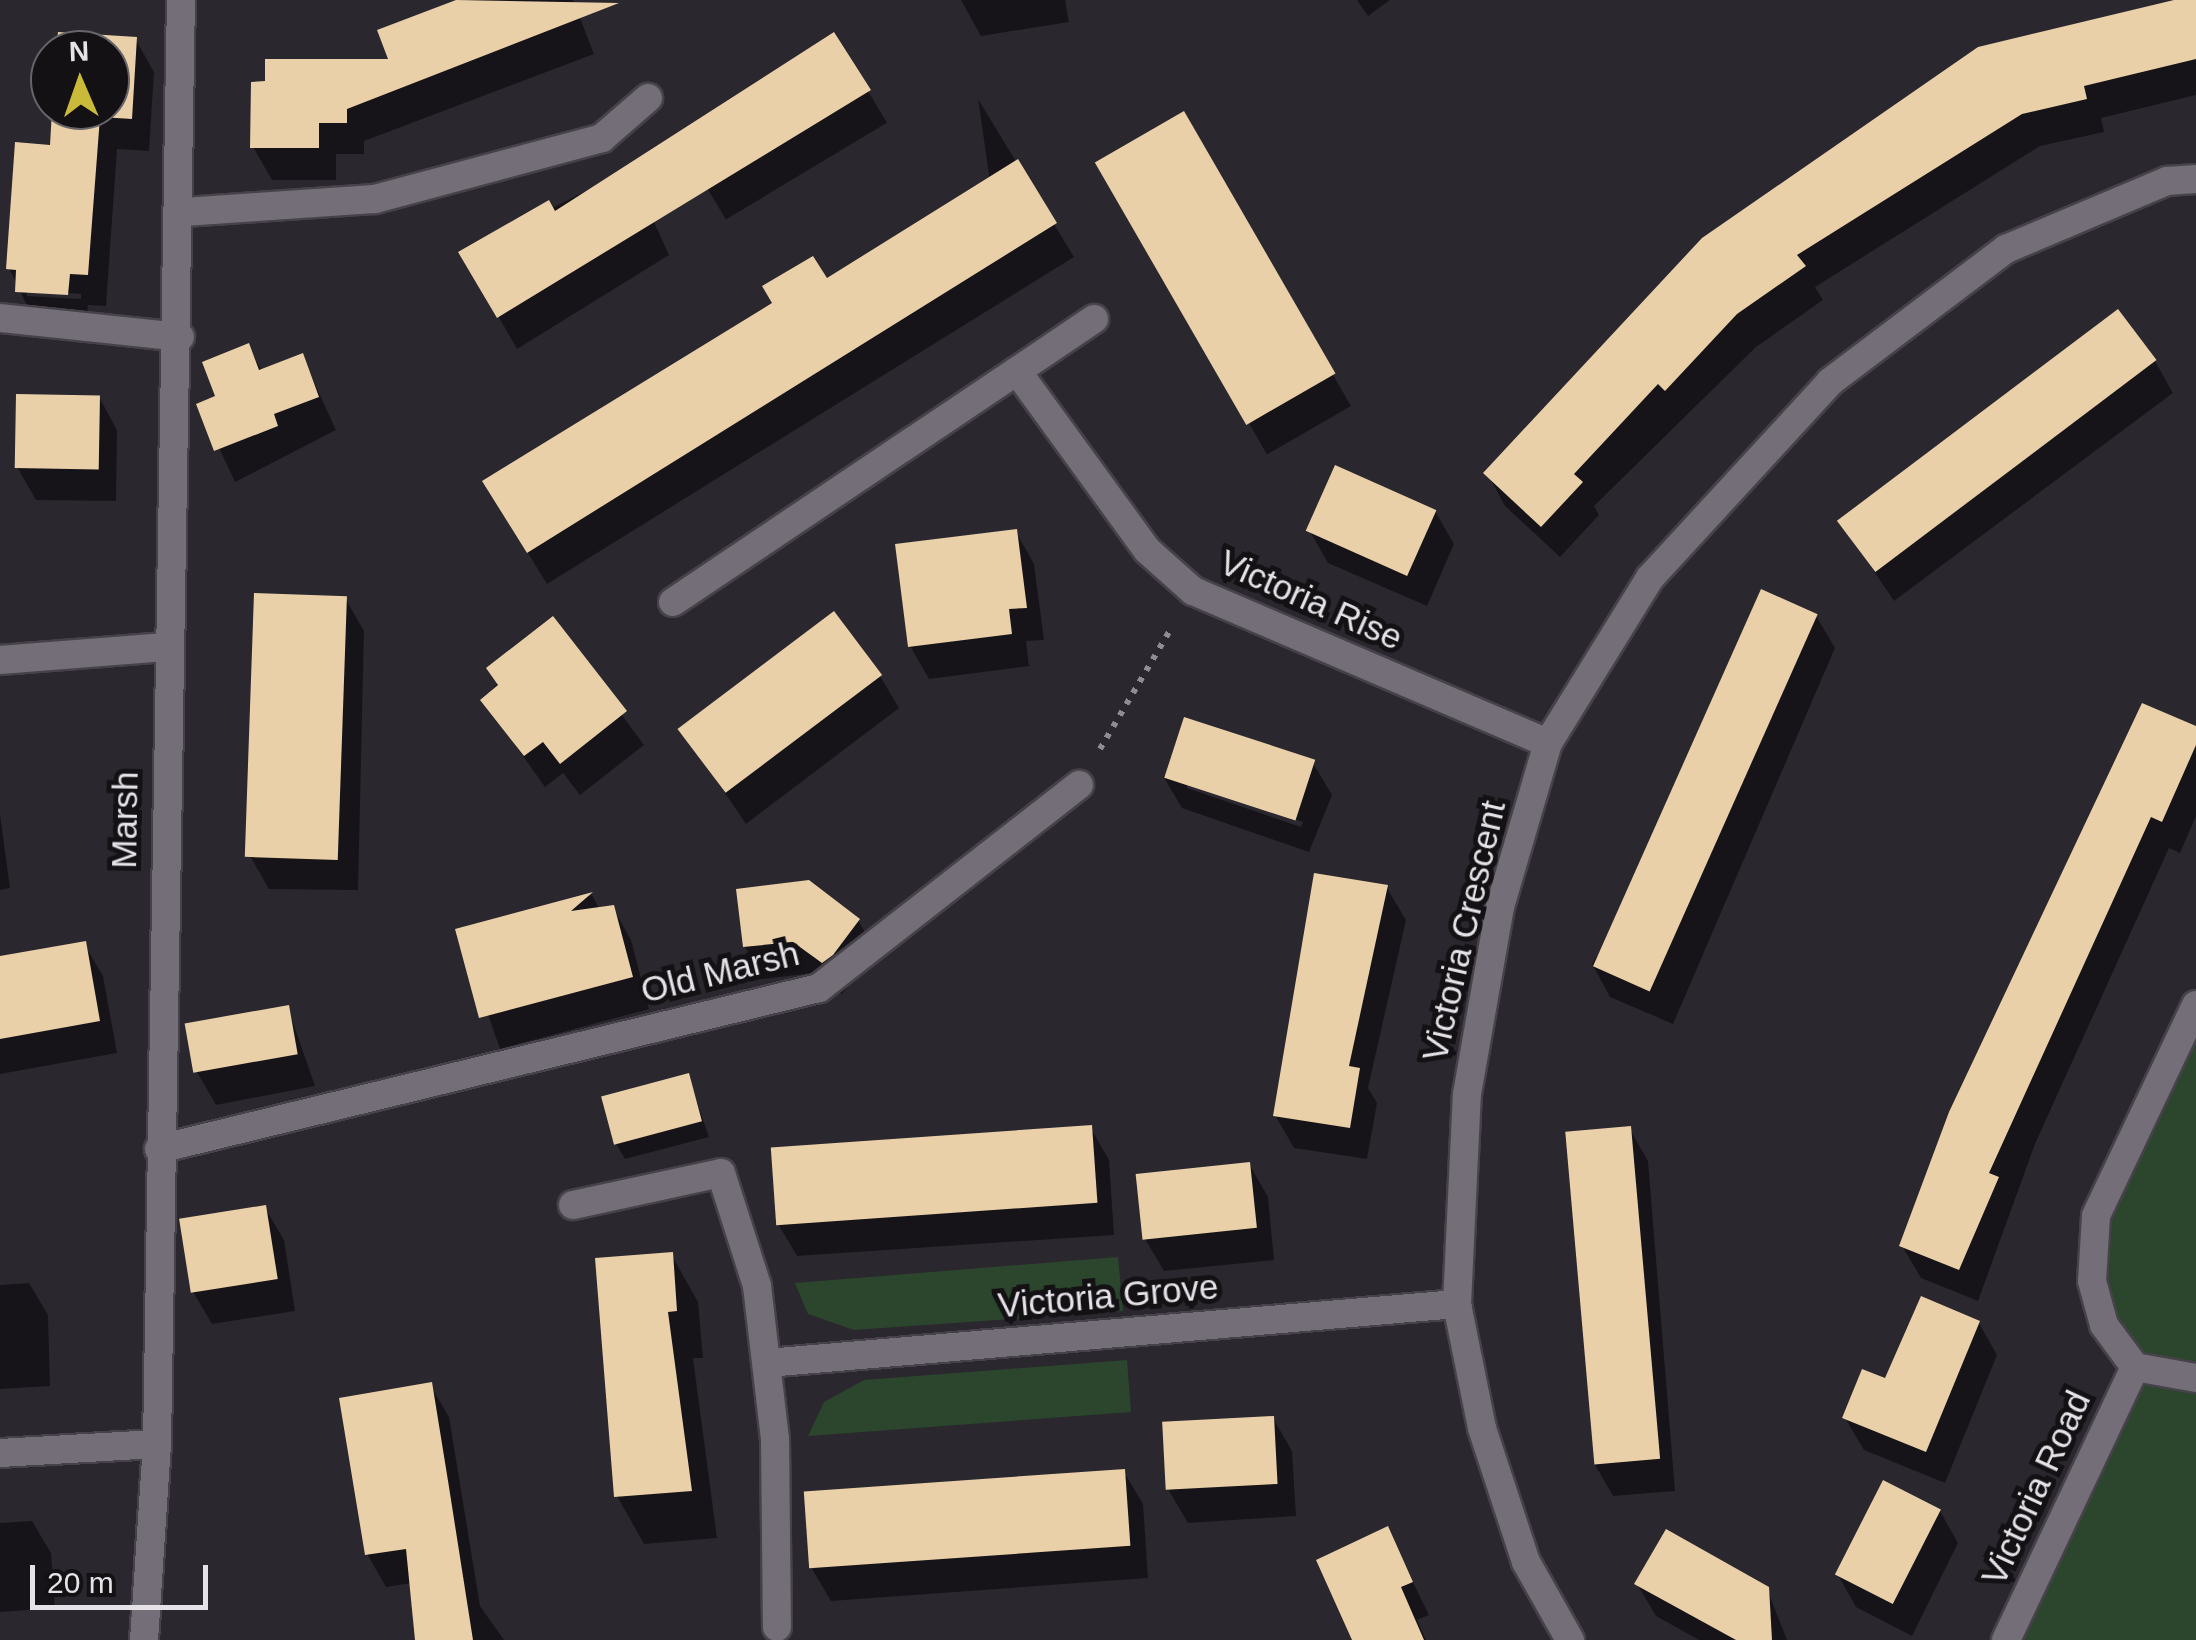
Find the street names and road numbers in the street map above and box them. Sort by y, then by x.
street label: Victoria Rise [1213,541,1409,659]
street label: Marsh [103,771,147,869]
street label: Victoria Crescent [1414,797,1514,1065]
street label: Old Marsh [637,932,803,1012]
street label: Victoria Grove [996,1265,1220,1327]
street label: Victoria Road [1973,1384,2099,1592]

